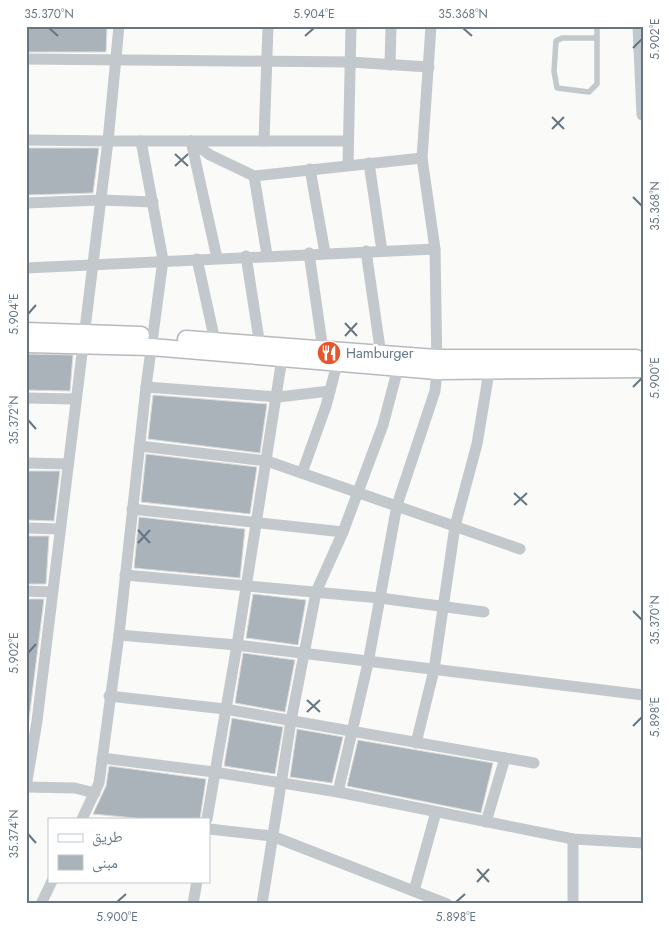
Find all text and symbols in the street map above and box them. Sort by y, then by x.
text: 35.370°N [24,5,74,23]
text: 5.904°E [293,5,335,23]
text: 35.368°N [438,5,488,23]
text: 5.902°E [646,18,664,60]
text: 35.368°N [646,181,664,231]
text: 5.904°E [5,293,23,335]
restaurant icon: Hamburger [316,340,342,366]
place label: Hamburger [346,343,414,363]
text: 5.900°E [646,357,664,399]
text: 35.372°N [5,395,23,445]
text: 35.370°N [646,595,664,645]
text: 5.902°E [5,632,23,674]
text: 5.898°E [646,697,664,737]
text: 35.374°N [5,809,23,859]
legend [48,818,210,882]
text: طريق [92,826,123,848]
text: مبنى [92,852,118,874]
text: 5.900°E [96,908,138,926]
text: 5.898°E [436,908,476,926]

